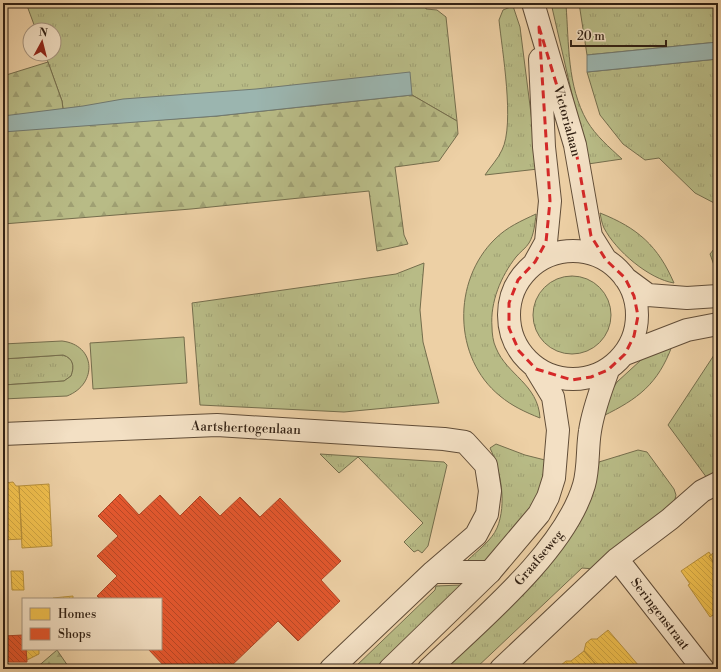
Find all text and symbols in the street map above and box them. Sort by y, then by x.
north arrow [22,22,62,62]
scale bar [571,22,666,48]
text: N [38,26,49,41]
text: 20 m [577,29,605,44]
street label: Victorialaan [550,83,584,158]
street label: Aartshertogenlaan [190,418,301,438]
street label: Graafseweg [511,527,567,589]
street label: Seringenstraat [627,575,693,653]
legend [22,598,162,650]
text: Homes [58,607,96,622]
text: Shops [58,627,91,642]

